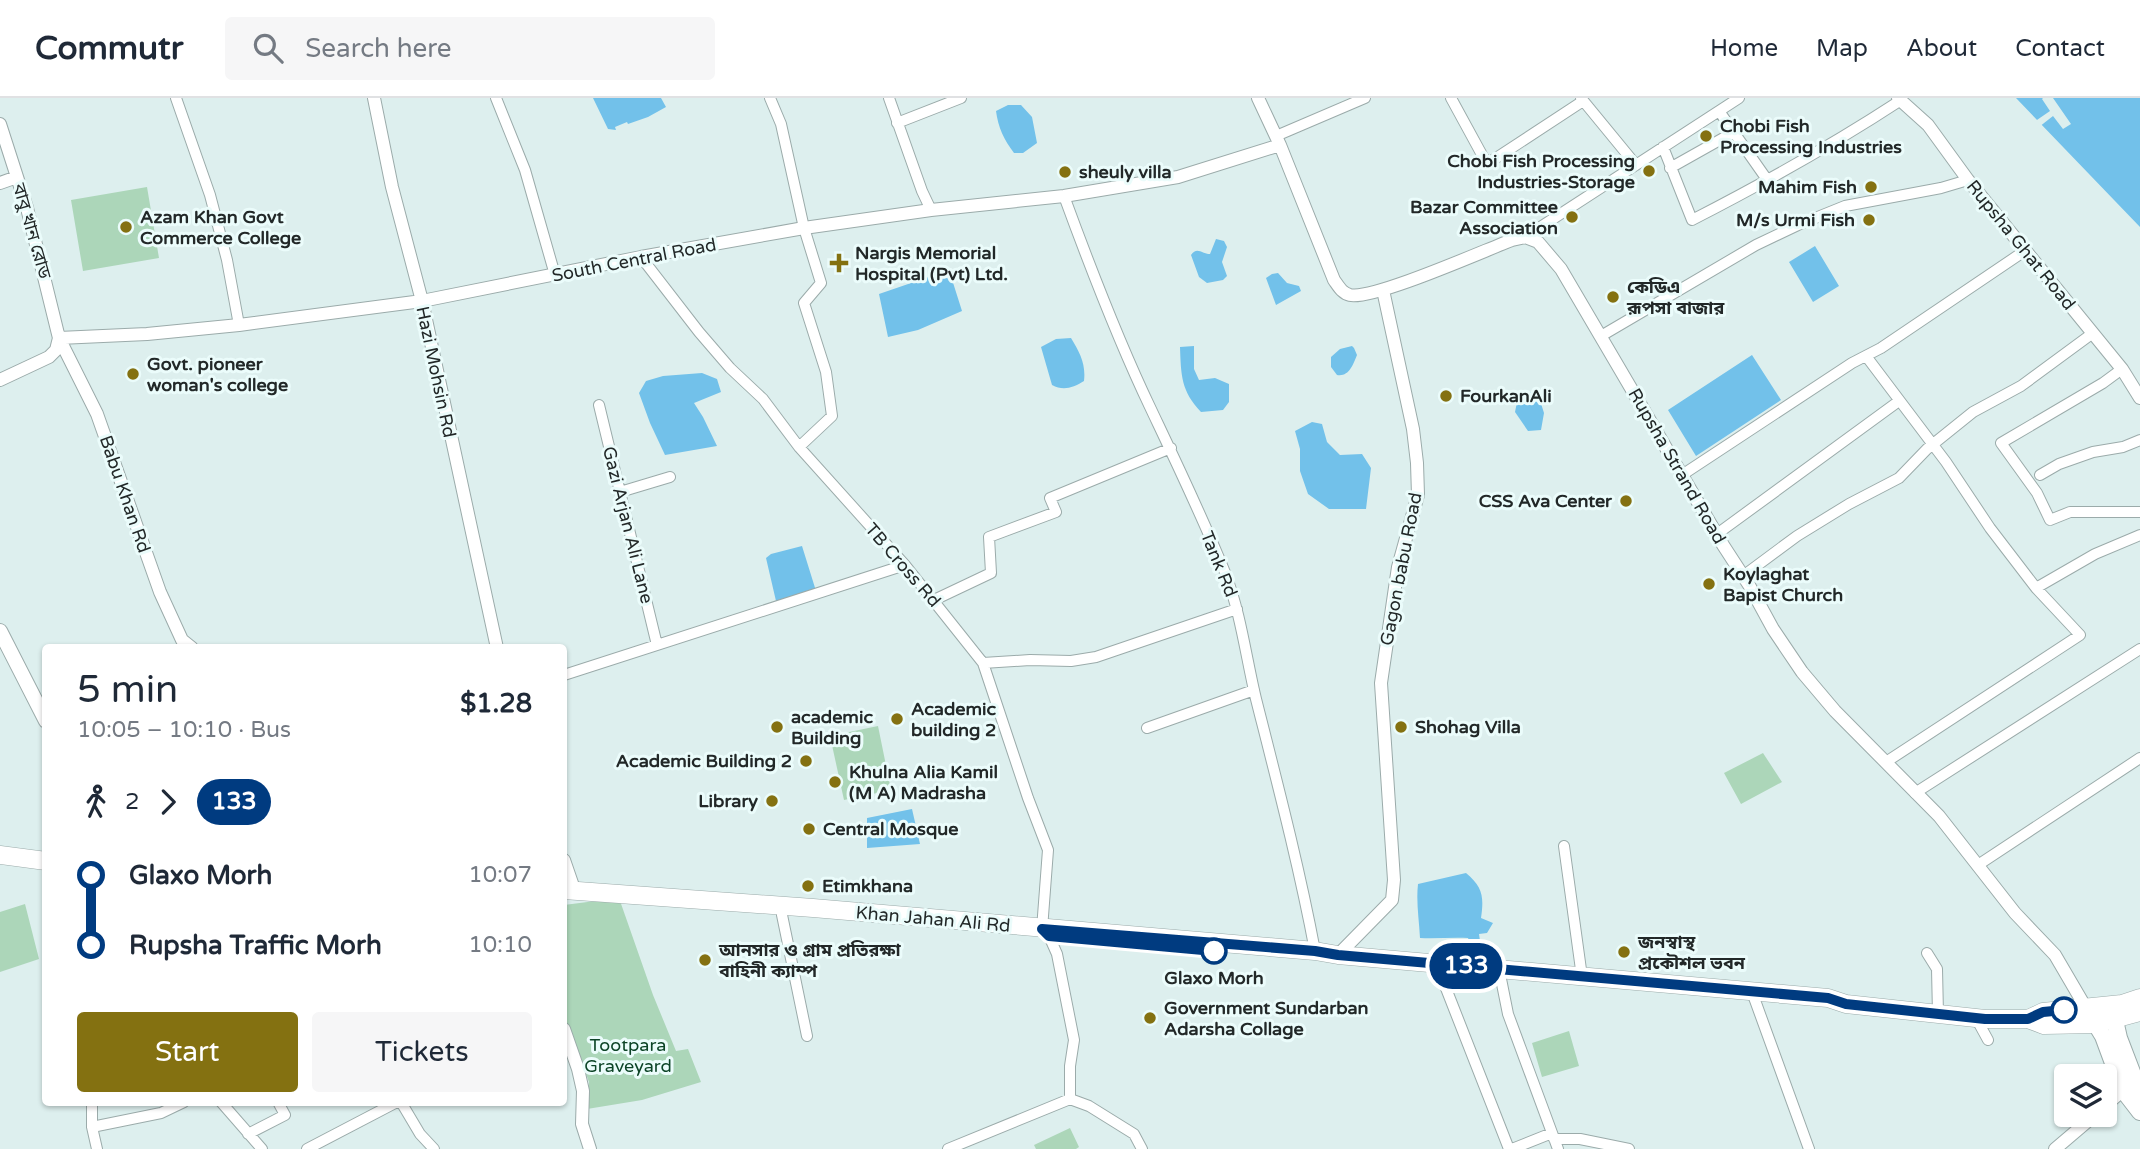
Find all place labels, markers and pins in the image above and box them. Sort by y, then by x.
place label: Chobi Fish Processing Industries [1720,115,1902,158]
marker: Chobi Fish Processing Industries [1698,128,1714,144]
place label: Chobi Fish Processing Industries-Storage [1447,150,1635,193]
place label: sheuly villa [1079,161,1172,183]
marker: Chobi Fish Processing Industries-Storage [1641,163,1657,179]
marker: sheuly villa [1057,164,1073,180]
place label: Mahim Fish [1758,176,1857,198]
marker: Mahim Fish [1863,179,1879,195]
place label: Bazar Committee Association [1410,196,1558,239]
place label: Azam Khan Govt Commerce College [140,206,301,249]
marker: Bazar Committee Association [1564,209,1580,225]
place label: M/s Urmi Fish [1736,209,1855,231]
marker: M/s Urmi Fish [1861,212,1877,228]
marker: Azam Khan Govt Commerce College [118,219,134,235]
place label: Nargis Memorial Hospital (Pvt) Ltd. [855,242,1008,285]
marker: Nargis Memorial Hospital (Pvt) Ltd. [829,253,849,273]
place label: কেডিএ রূপসা বাজার [1626,276,1725,319]
marker: কেডিএ রূপসা বাজার [1605,289,1621,305]
place label: Govt. pioneer woman's college [147,353,288,396]
marker: Govt. pioneer woman's college [125,366,141,382]
place label: FourkanAli [1460,385,1552,407]
marker: FourkanAli [1438,388,1454,404]
place label: CSS Ava Center [1479,490,1613,512]
marker: CSS Ava Center [1618,493,1634,509]
place label: Koylaghat Bapist Church [1723,563,1843,606]
marker: Koylaghat Bapist Church [1701,576,1717,592]
place label: Academic building 2 [911,698,996,741]
place label: academic Building [791,706,873,749]
marker: Academic building 2 [889,711,905,727]
place label: Shohag Villa [1415,716,1521,738]
marker: academic Building [769,719,785,735]
marker: Shohag Villa [1393,719,1409,735]
place label: Academic Building 2 [616,750,792,772]
marker: Academic Building 2 [798,753,814,769]
place label: Khulna Alia Kamil (M A) Madrasha [849,761,998,804]
marker: Khulna Alia Kamil (M A) Madrasha [827,774,843,790]
place label: Library [698,790,758,812]
marker: Library [764,793,780,809]
place label: Central Mosque [823,818,958,840]
marker: Central Mosque [801,821,817,837]
place label: Etimkhana [822,875,913,897]
marker: Etimkhana [800,878,816,894]
place label: জনস্বাস্থ প্রকৌশল ভবন [1637,931,1746,974]
marker: Glaxo Morh [1201,938,1227,964]
place label: আনসার ও গ্রাম প্রতিরক্ষা বাহিনী ক্যাম্প [718,939,901,982]
marker: জনস্বাস্থ প্রকৌশল ভবন [1616,944,1632,960]
marker: আনসার ও গ্রাম প্রতিরক্ষা বাহিনী ক্যাম্প [697,952,713,968]
place label: Glaxo Morh [1164,967,1264,989]
place label: Government Sundarban Adarsha Collage [1164,997,1369,1040]
unlabelled marker [2051,997,2077,1023]
marker: Government Sundarban Adarsha Collage [1142,1010,1158,1026]

